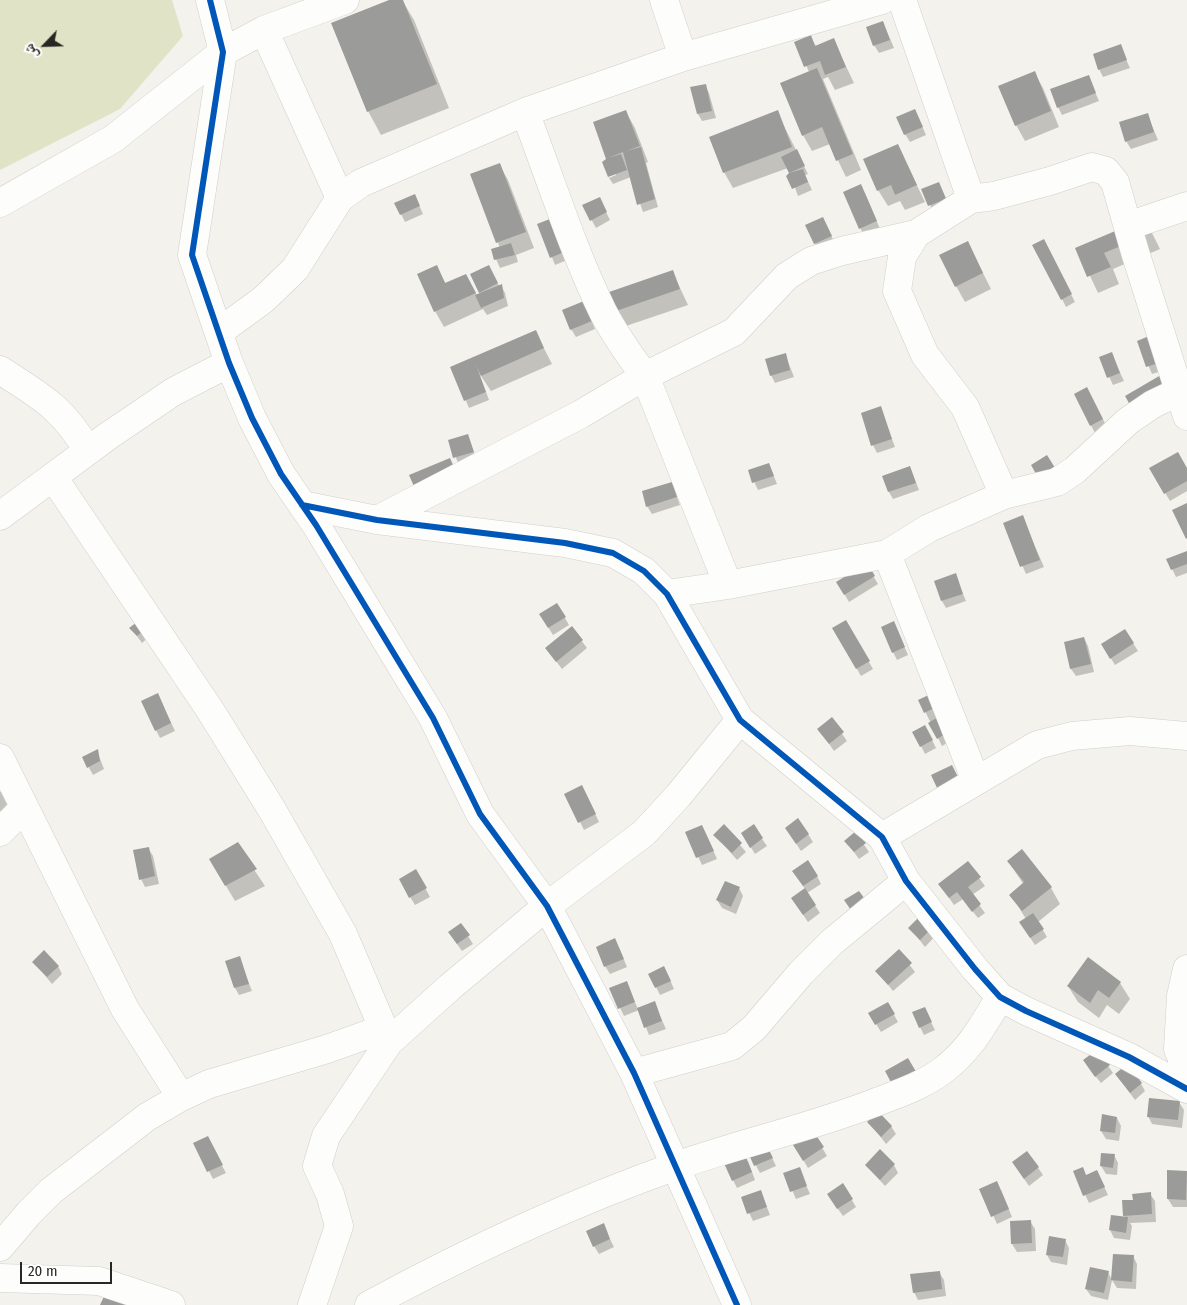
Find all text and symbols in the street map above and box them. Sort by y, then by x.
north arrow [20,20,70,70]
text: ش [20,41,42,62]
scale bar [22,1252,115,1284]
text: 20 m [28,1262,58,1280]

